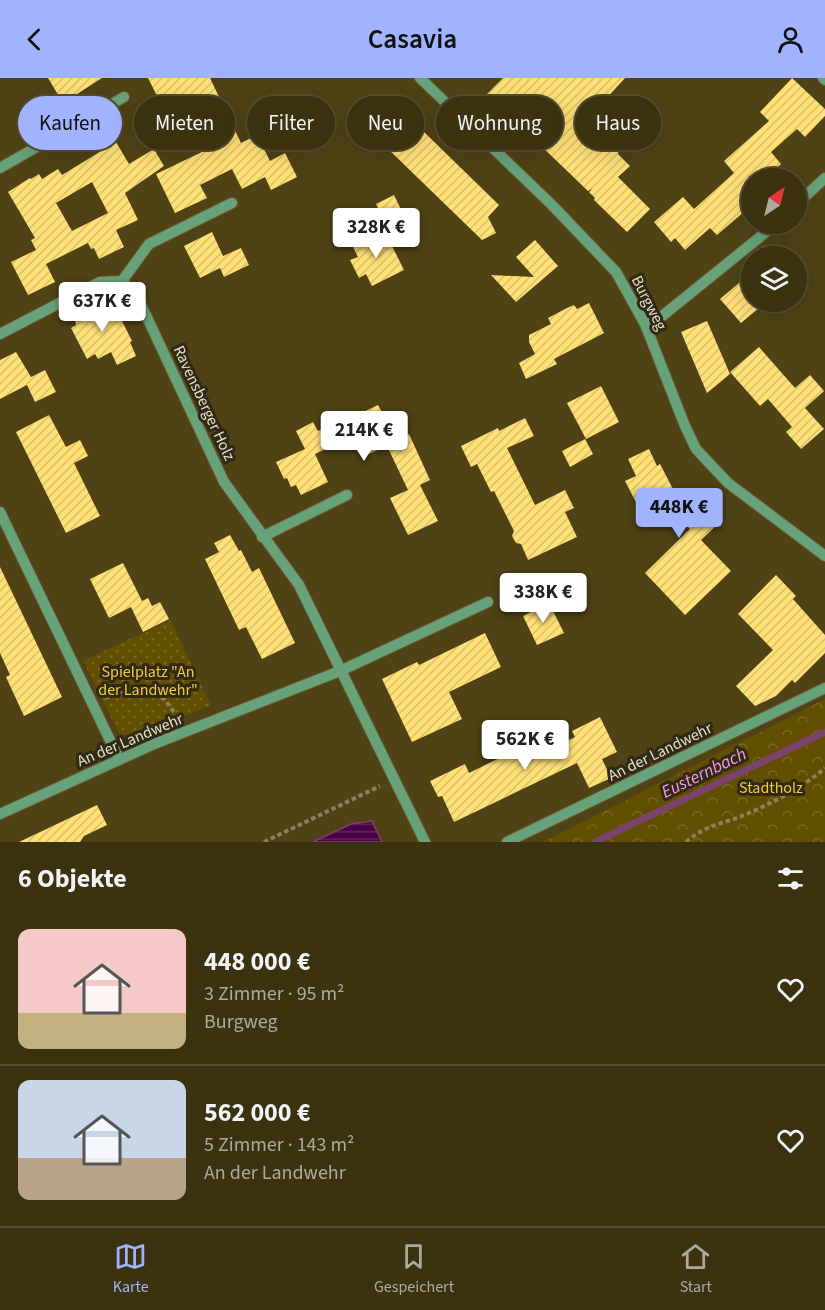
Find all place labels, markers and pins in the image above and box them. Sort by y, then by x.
pin: 328K € [327,208,425,259]
pin: 637K € [53,282,151,333]
pin: 214K € [315,411,413,462]
pin: 448K € [630,488,728,539]
pin: 338K € [494,573,592,624]
pin: 562K € [476,720,574,771]

